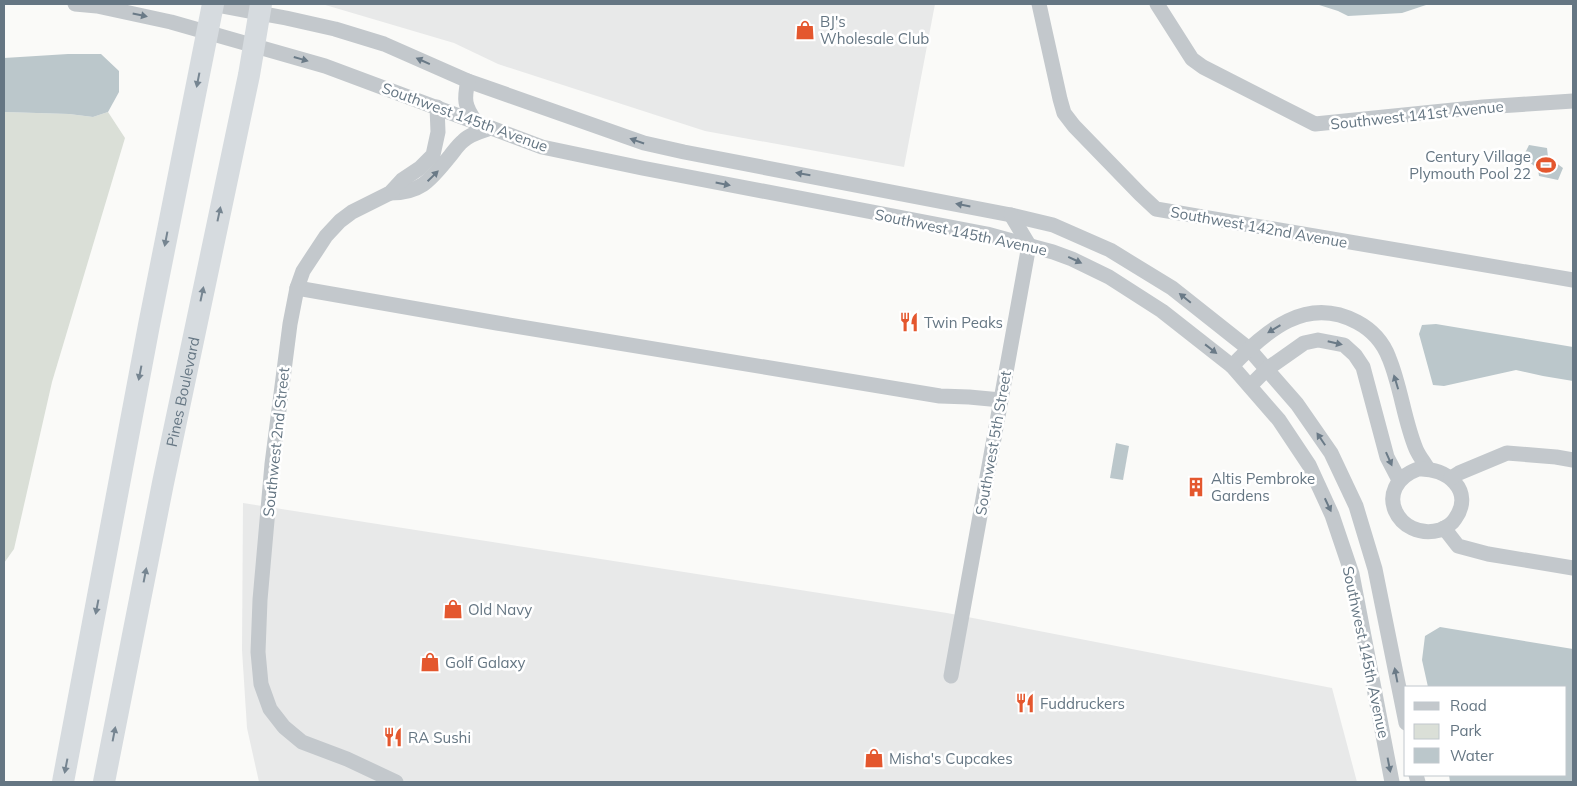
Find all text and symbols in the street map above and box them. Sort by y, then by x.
one-way arrow [133,11,148,19]
place label: BJ's Wholesale Club [820,12,929,48]
shop icon: BJ's Wholesale Club [794,19,816,41]
one-way arrow [293,55,308,63]
one-way arrow [416,57,430,65]
one-way arrow [194,72,202,87]
street label: Southwest 145th Avenue [379,78,551,156]
street label: Southwest 141st Avenue [1330,96,1504,134]
one-way arrow [629,137,644,144]
place label: Century Village Plymouth Pool 22 [1409,147,1531,183]
sports icon: Century Village Plymouth Pool 22 [1535,154,1557,176]
one-way arrow [427,170,439,182]
one-way arrow [795,170,811,178]
one-way arrow [715,180,731,188]
one-way arrow [954,201,970,209]
street label: Southwest 142nd Avenue [1169,202,1349,252]
street label: Southwest 145th Avenue [873,204,1049,260]
one-way arrow [215,207,223,222]
one-way arrow [162,232,170,247]
one-way arrow [1068,257,1082,265]
one-way arrow [198,286,206,301]
one-way arrow [1178,293,1191,303]
restaurant icon: Twin Peaks [898,311,920,333]
place label: Twin Peaks [924,313,1003,332]
one-way arrow [1268,325,1281,334]
street label: Pines Boulevard [161,335,203,449]
one-way arrow [1327,339,1342,347]
one-way arrow [1204,344,1217,354]
one-way arrow [136,365,144,381]
street label: Southwest 2nd Street [259,366,293,518]
street label: Southwest 5th Street [971,369,1015,517]
one-way arrow [1392,374,1400,389]
one-way arrow [1316,432,1326,446]
one-way arrow [1385,452,1393,466]
place label: Altis Pembroke Gardens [1211,469,1315,505]
building icon: Altis Pembroke Gardens [1185,476,1207,498]
one-way arrow [1324,498,1332,512]
street label: Southwest 145th Avenue [1338,564,1394,740]
one-way arrow [141,566,149,582]
shop icon: Old Navy [442,598,464,620]
one-way arrow [92,599,100,615]
place label: Old Navy [468,600,532,619]
shop icon: Golf Galaxy [419,651,441,673]
place label: Golf Galaxy [445,653,525,672]
one-way arrow [1392,667,1400,683]
legend [1404,686,1567,776]
restaurant icon: Fuddruckers [1014,692,1036,714]
place label: Fuddruckers [1040,694,1125,713]
text: Road [1450,696,1487,715]
text: Park [1450,721,1482,740]
one-way arrow [110,726,118,742]
restaurant icon: RA Sushi [382,726,404,748]
place label: RA Sushi [408,728,471,747]
text: Water [1450,746,1494,765]
shop icon: Misha's Cupcakes [863,747,885,769]
place label: Misha's Cupcakes [889,749,1013,768]
one-way arrow [1385,757,1393,773]
one-way arrow [62,759,70,775]

